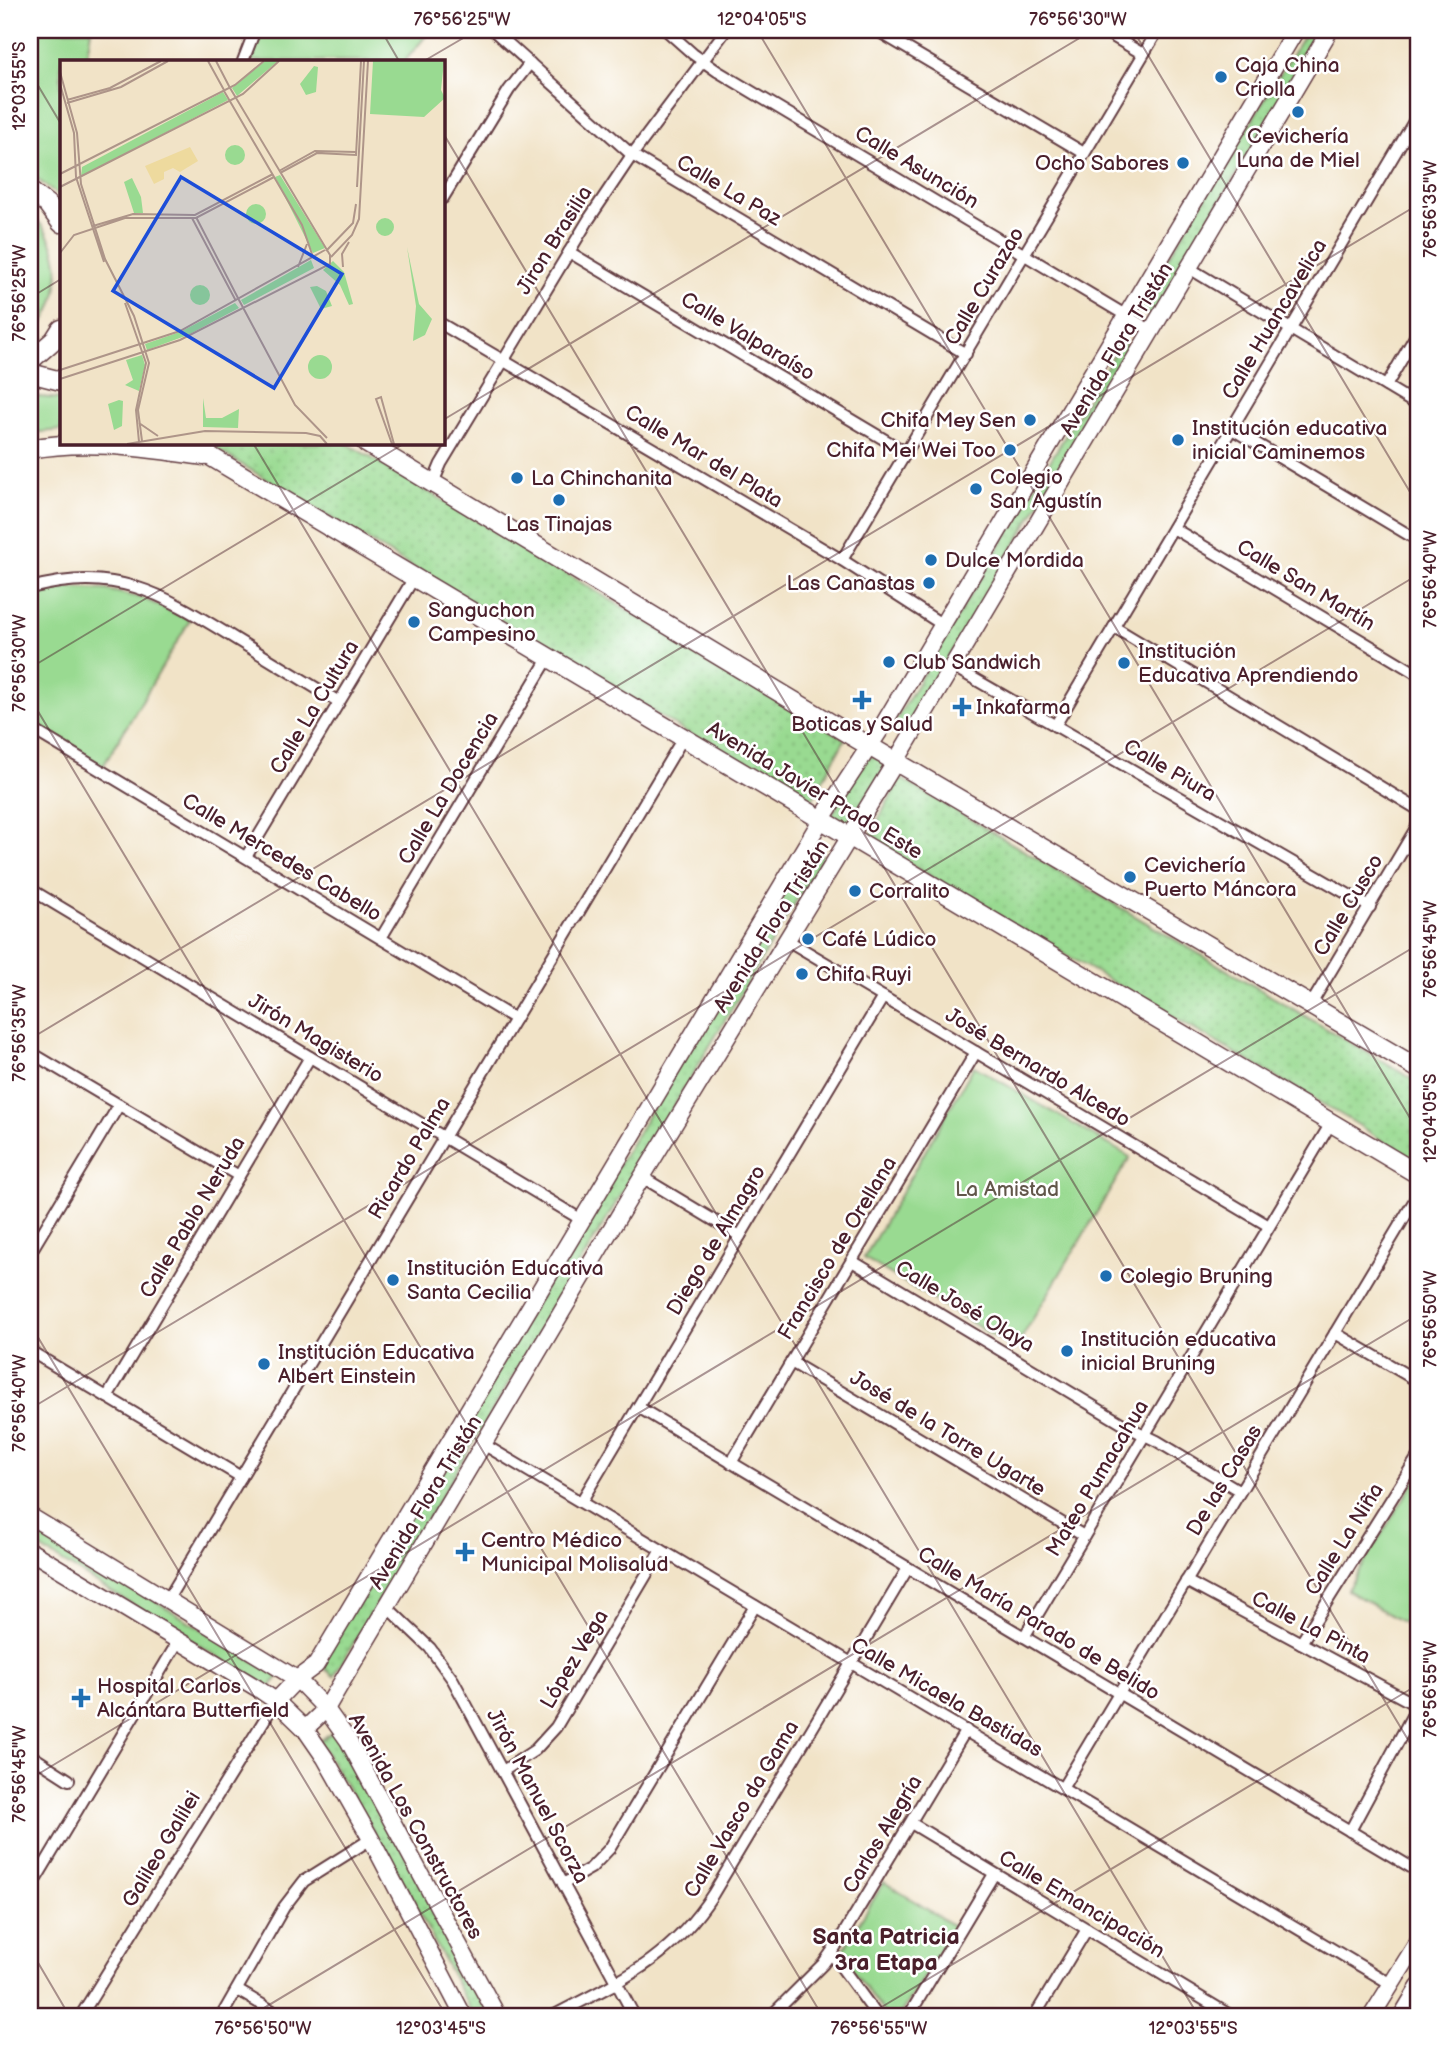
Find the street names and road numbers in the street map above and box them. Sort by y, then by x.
street label: Calle Asunción [850,121,983,214]
street label: Calle La Paz [672,149,786,232]
street label: Jiron Brasilia [511,181,598,299]
street label: Calle Curazao [939,223,1030,350]
street label: Calle Huancavelica [1217,234,1332,404]
street label: Avenida Flora Tristán [1055,258,1178,441]
street label: Calle Valparaíso [676,287,819,386]
street label: Calle Mar del Plata [620,399,787,513]
street label: Calle San Martín [1232,534,1379,637]
street label: Calle La Cultura [265,636,364,779]
street label: Calle La Docencia [393,707,504,869]
street label: Avenida Javier Prado Este [702,716,927,865]
street label: Calle Piura [1119,734,1221,807]
street label: Calle Mercedes Cabello [177,788,386,927]
street label: Avenida Flora Tristán [708,836,834,1017]
street label: Calle Cusco [1308,850,1389,961]
street label: Jirón Magisterio [244,988,388,1089]
street label: José Bernardo Alcedo [941,1002,1135,1133]
street label: Ricardo Palma [363,1093,456,1224]
street label: Calle Pablo Neruda [134,1132,250,1302]
street label: Francisco de Orellana [773,1152,902,1344]
street label: Diego de Almagro [662,1161,771,1320]
street label: Calle José Olaya [891,1255,1039,1358]
street label: José de la Torre Ugarte [846,1365,1050,1502]
street label: Mateo Pumacahua [1041,1395,1154,1561]
street label: Avenida Flora Tristán [364,1411,487,1594]
street label: De las Casas [1181,1420,1267,1540]
street label: Calle La Niña [1300,1479,1389,1600]
street label: Calle María Parado de Belido [913,1541,1164,1706]
street label: Calle La Pinta [1247,1586,1374,1669]
street label: López Vega [535,1605,614,1713]
street label: Calle Micaela Bastidas [846,1632,1047,1763]
street label: Jirón Manuel Scorza [481,1705,594,1888]
street label: Avenida Los Constructores [343,1709,488,1943]
street label: Calle Vasco da Gama [679,1716,804,1902]
street label: Carlos Alegría [837,1771,927,1898]
street label: Galileo Galilei [117,1787,206,1912]
street label: Calle Emancipación [994,1845,1169,1964]

